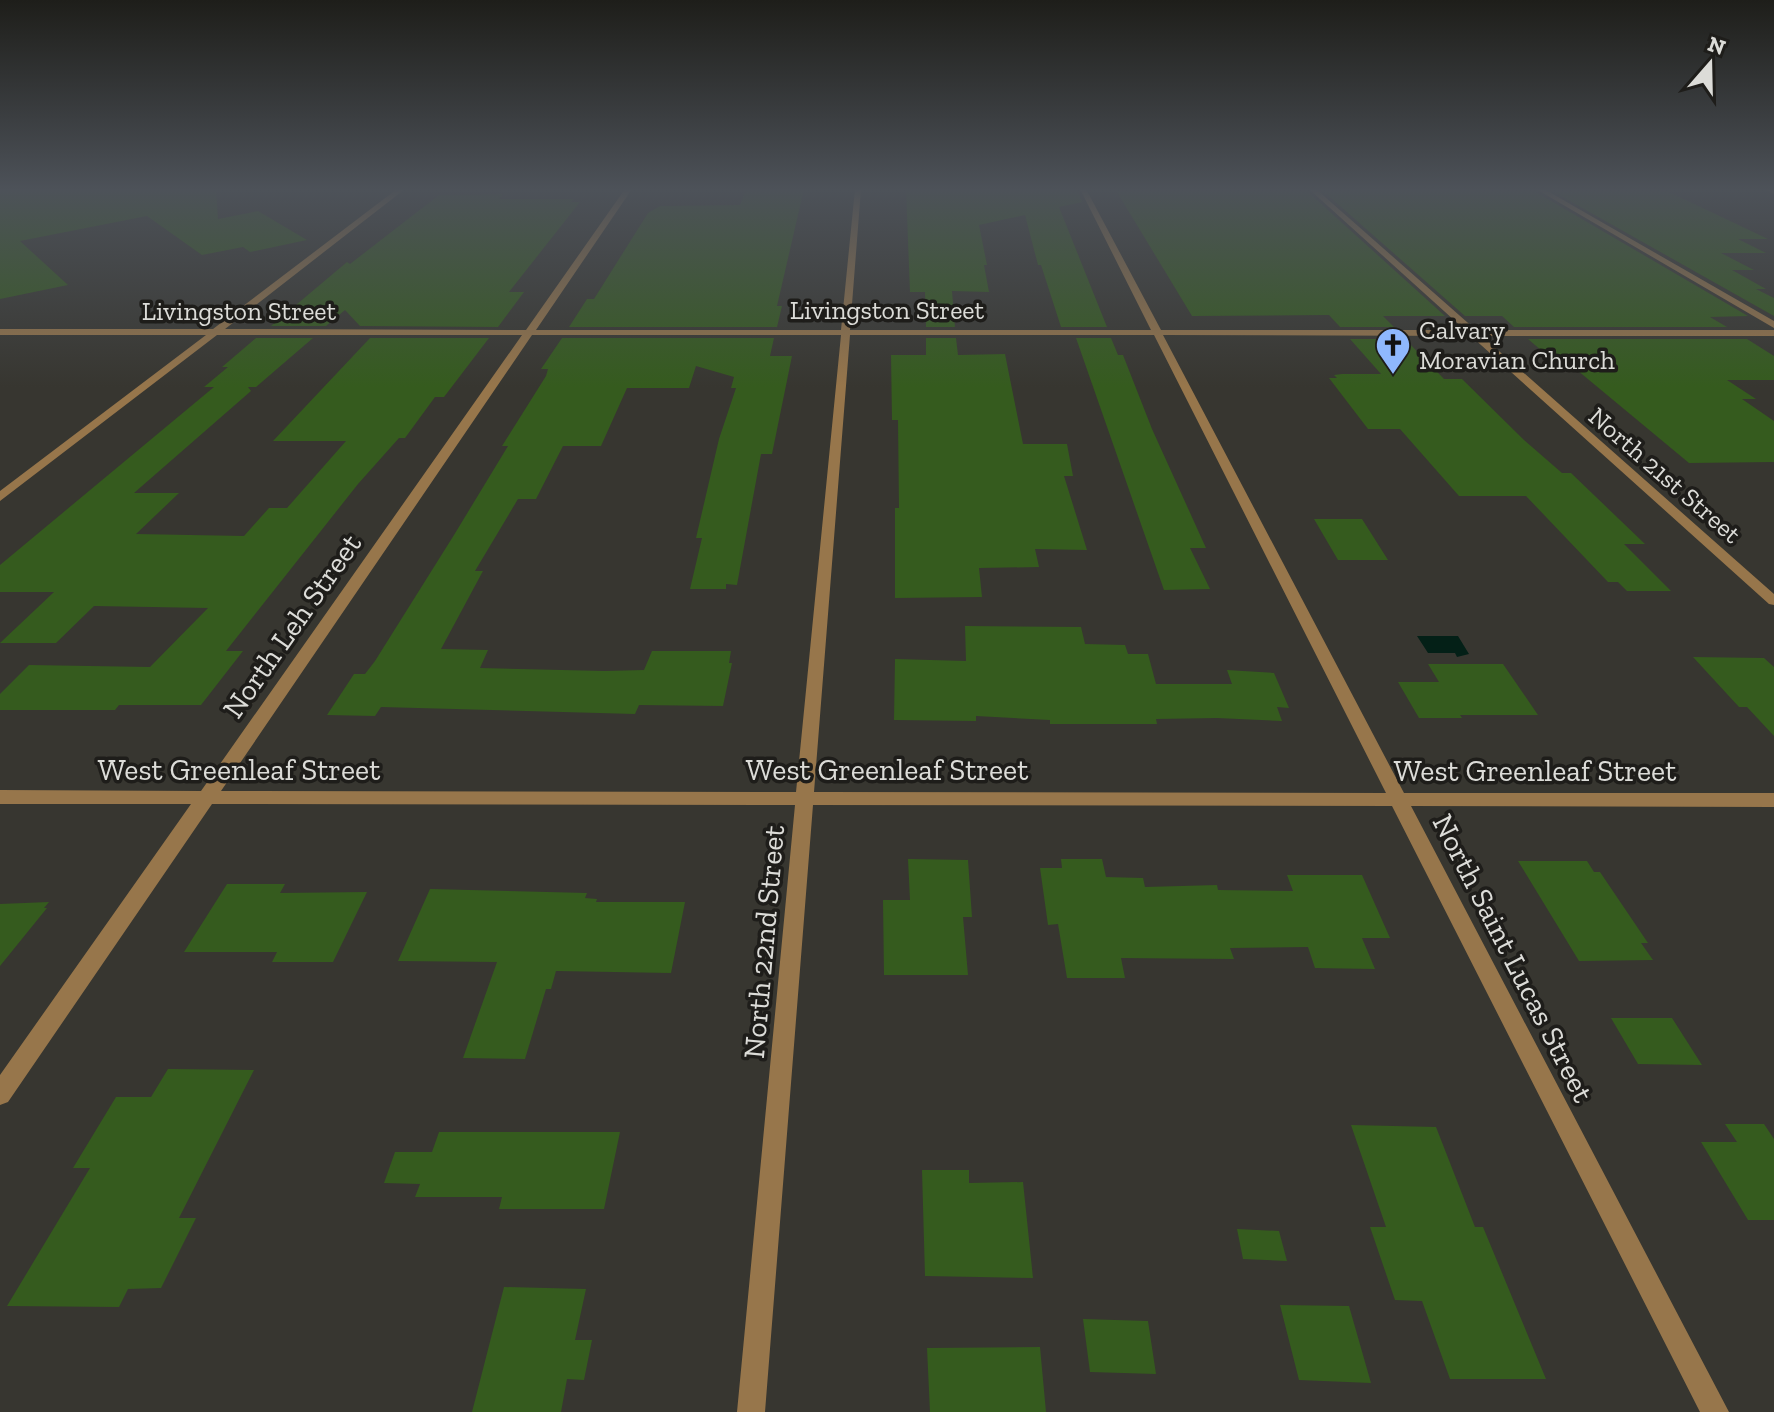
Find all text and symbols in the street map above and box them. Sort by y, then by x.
north arrow [1670,24,1750,104]
text: N [1704,30,1729,61]
street label: Livingston Street [790,294,985,326]
street label: Livingston Street [142,295,337,327]
place label: Calvary Moravian Church [1419,314,1615,376]
church icon: Calvary Moravian Church [1374,326,1412,376]
street label: North 21st Street [1582,400,1748,550]
street label: North Leh Street [215,527,369,725]
street label: West Greenleaf Street [98,752,380,788]
street label: West Greenleaf Street [746,752,1028,788]
street label: West Greenleaf Street [1394,753,1676,789]
street label: North Saint Lucas Street [1425,808,1601,1108]
street label: North 22nd Street [736,824,792,1060]

